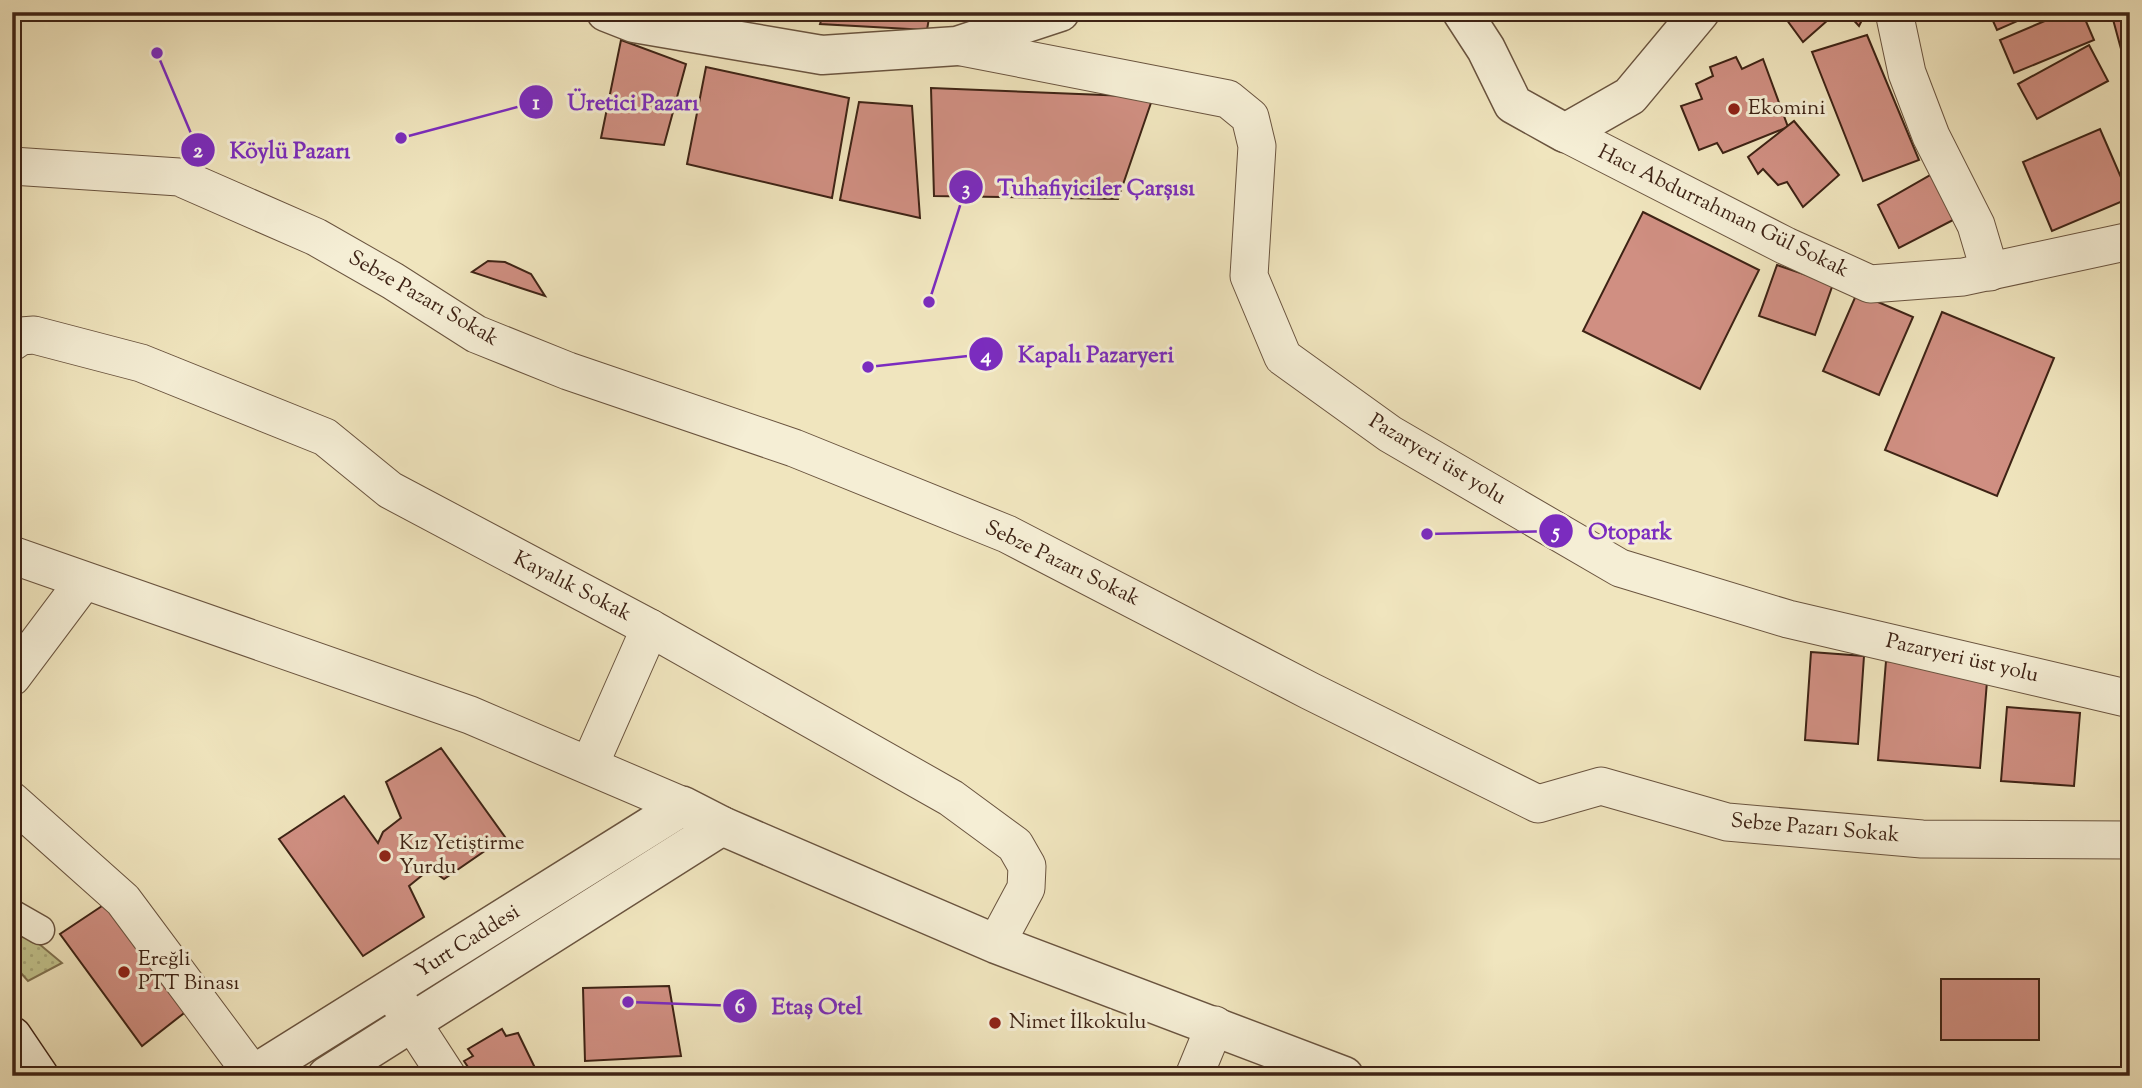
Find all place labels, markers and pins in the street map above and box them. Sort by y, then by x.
callout: Üretici Pazarı [518,80,713,124]
place label: Ekomini [1748,94,1825,124]
marker: Ekomini [1726,101,1742,117]
callout: Köylü Pazarı [180,128,364,172]
callout: Tuhafiyiciler Çarşısı [949,165,1209,209]
callout: Kapalı Pazaryeri [969,332,1188,376]
callout: Otopark [1539,509,1686,553]
place label: Kız Yetiştirme Yurdu [399,829,524,883]
marker: Kız Yetiştirme Yurdu [377,848,393,864]
place label: Ereğli PTT Binası [138,945,239,999]
marker: Ereğli PTT Binası [116,964,132,980]
callout: Etaş Otel [723,984,876,1028]
place label: Nimet İlkokulu [1009,1008,1146,1038]
marker: Nimet İlkokulu [987,1015,1003,1031]

